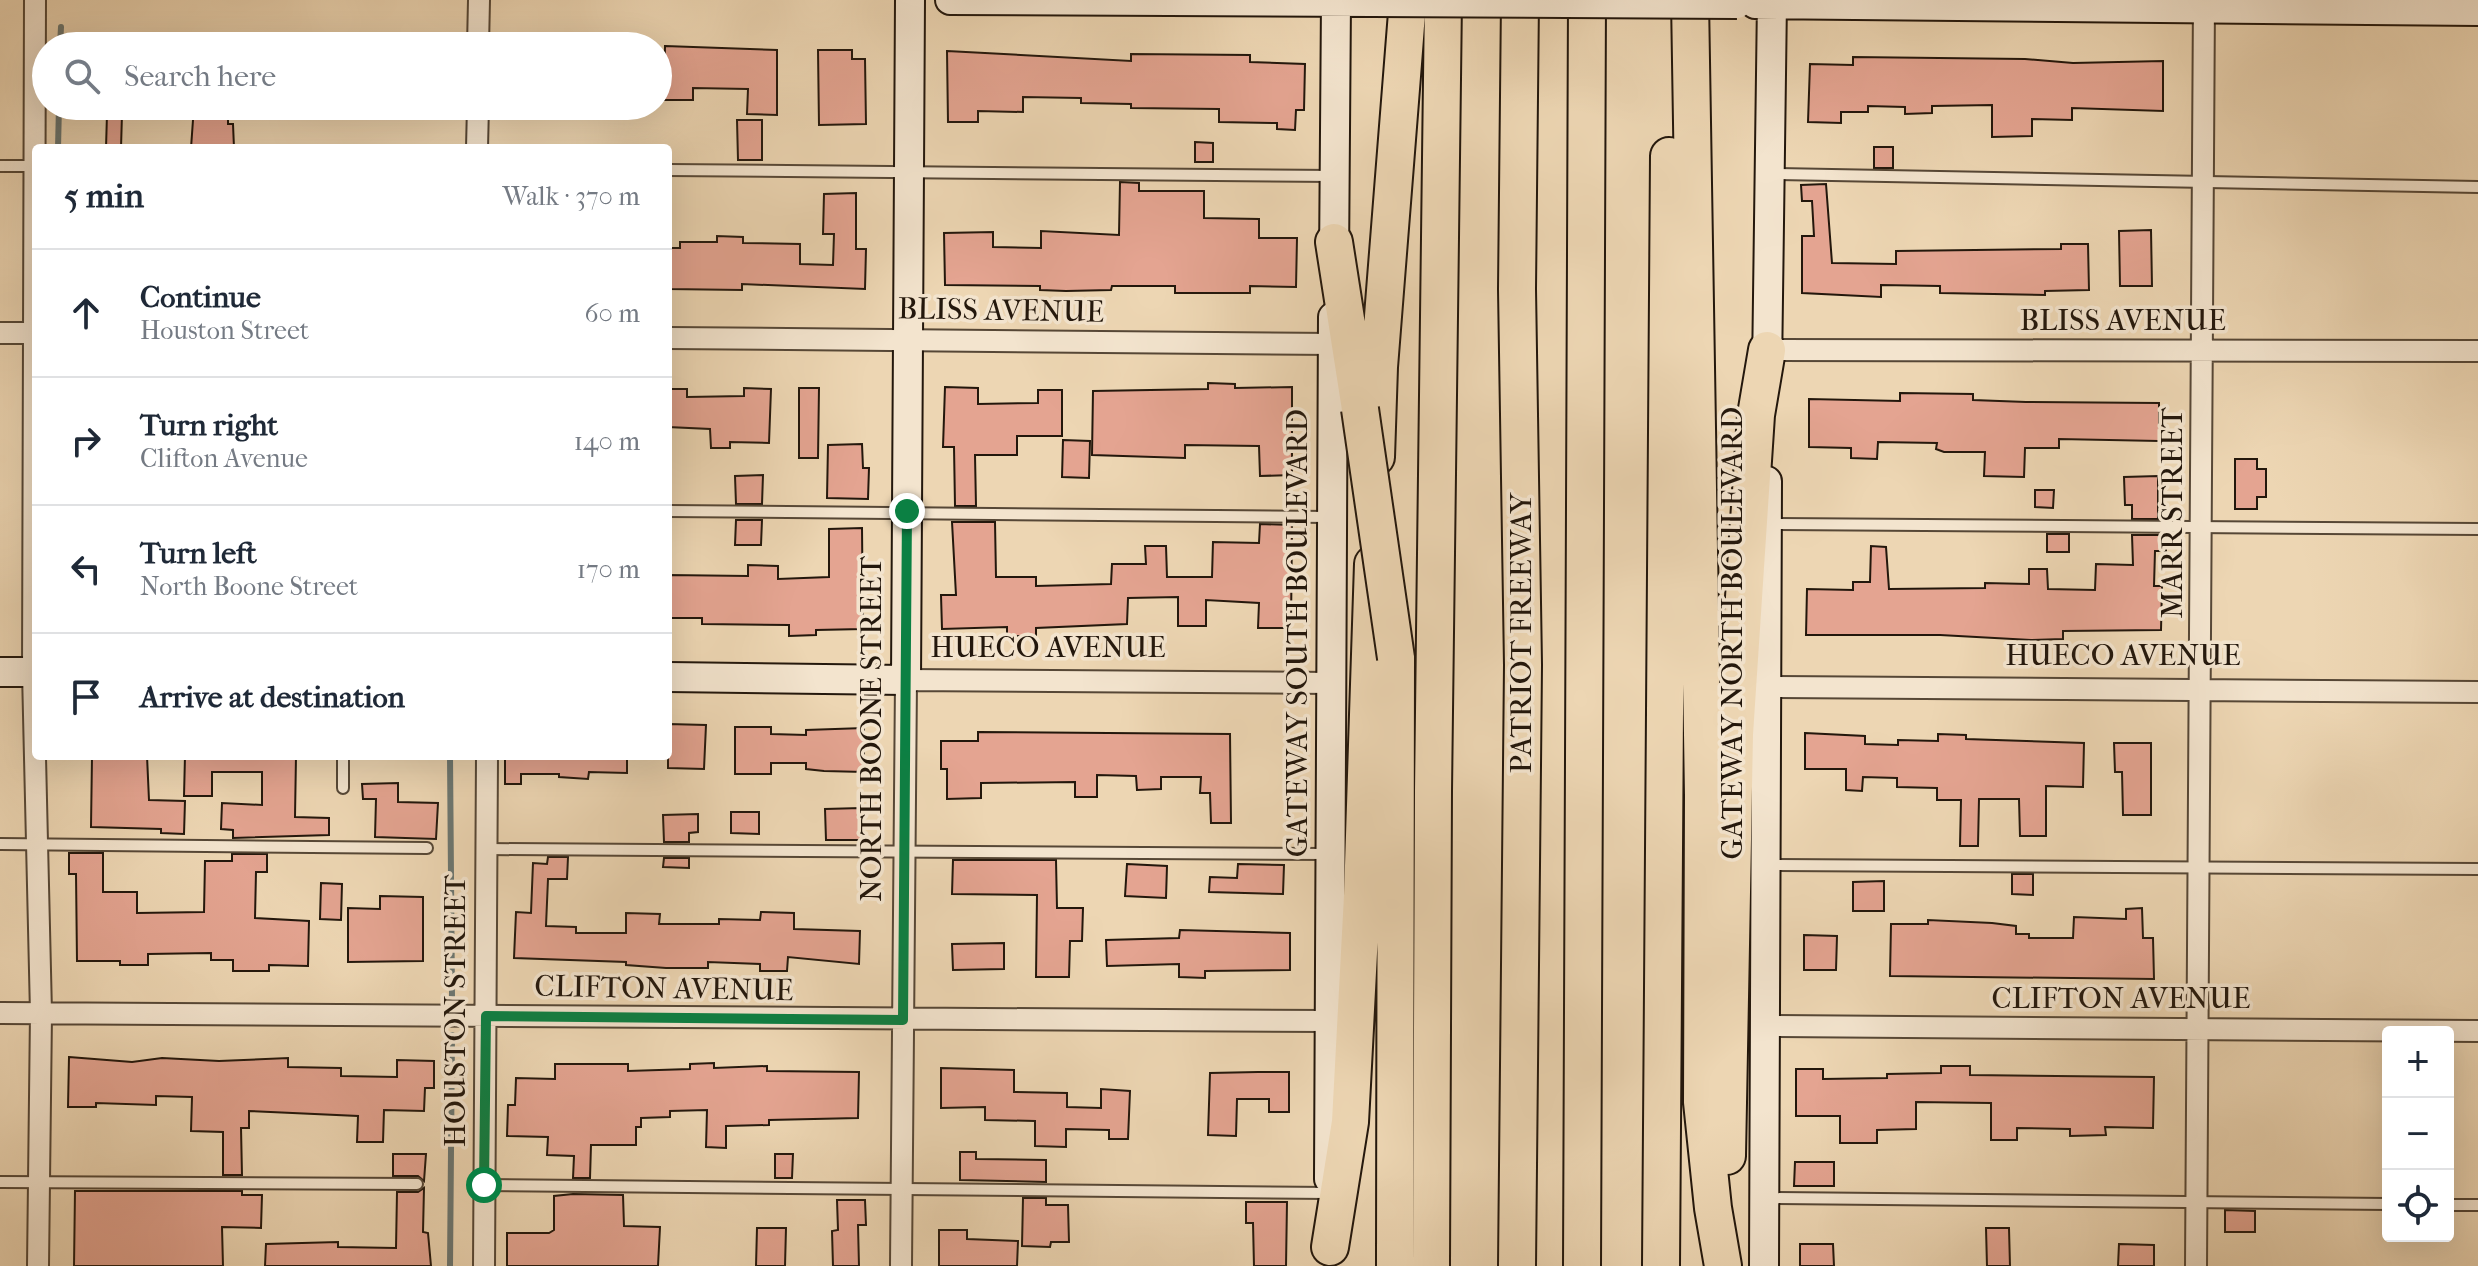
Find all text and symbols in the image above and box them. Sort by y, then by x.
search box [32,32,672,120]
icon: search [60,54,104,98]
text: Search here [124,59,276,94]
text: 5 min [64,176,144,216]
text: Walk · 370 m [503,181,640,212]
text: Continue [140,280,261,315]
icon: ahead [64,291,108,335]
street label: BLISS AVENUE [898,291,1104,330]
text: 60 m [584,298,640,329]
street label: BLISS AVENUE [2020,303,2226,338]
text: Houston Street [140,315,309,346]
street label: GATEWAY NORTH BOULEVARD [1715,407,1750,860]
street label: MARR STREET [2155,407,2190,619]
text: Turn right [140,408,278,443]
street label: GATEWAY SOUTH BOULEVARD [1280,409,1315,857]
icon: right [64,419,108,463]
text: 140 m [574,426,640,457]
text: Clifton Avenue [140,443,308,474]
street label: PATRIOT FREEWAY [1504,491,1539,773]
route end [889,493,925,529]
text: Turn left [140,536,257,571]
icon: left [64,547,108,591]
text: 170 m [577,554,640,585]
street label: NORTH BOONE STREET [854,555,889,902]
text: North Boone Street [140,571,358,602]
street label: HUECO AVENUE [930,630,1166,665]
street label: HUECO AVENUE [2005,638,2241,673]
icon: arrive [64,675,108,719]
text: Arrive at destination [140,680,405,715]
street label: HOUSTON STREET [438,874,473,1147]
street label: CLIFTON AVENUE [534,969,794,1008]
street label: CLIFTON AVENUE [1991,981,2251,1016]
map controls [2382,1026,2454,1242]
button: + [2382,1026,2454,1098]
button: − [2382,1098,2454,1170]
route start [466,1167,502,1203]
button: locate [2382,1170,2454,1242]

